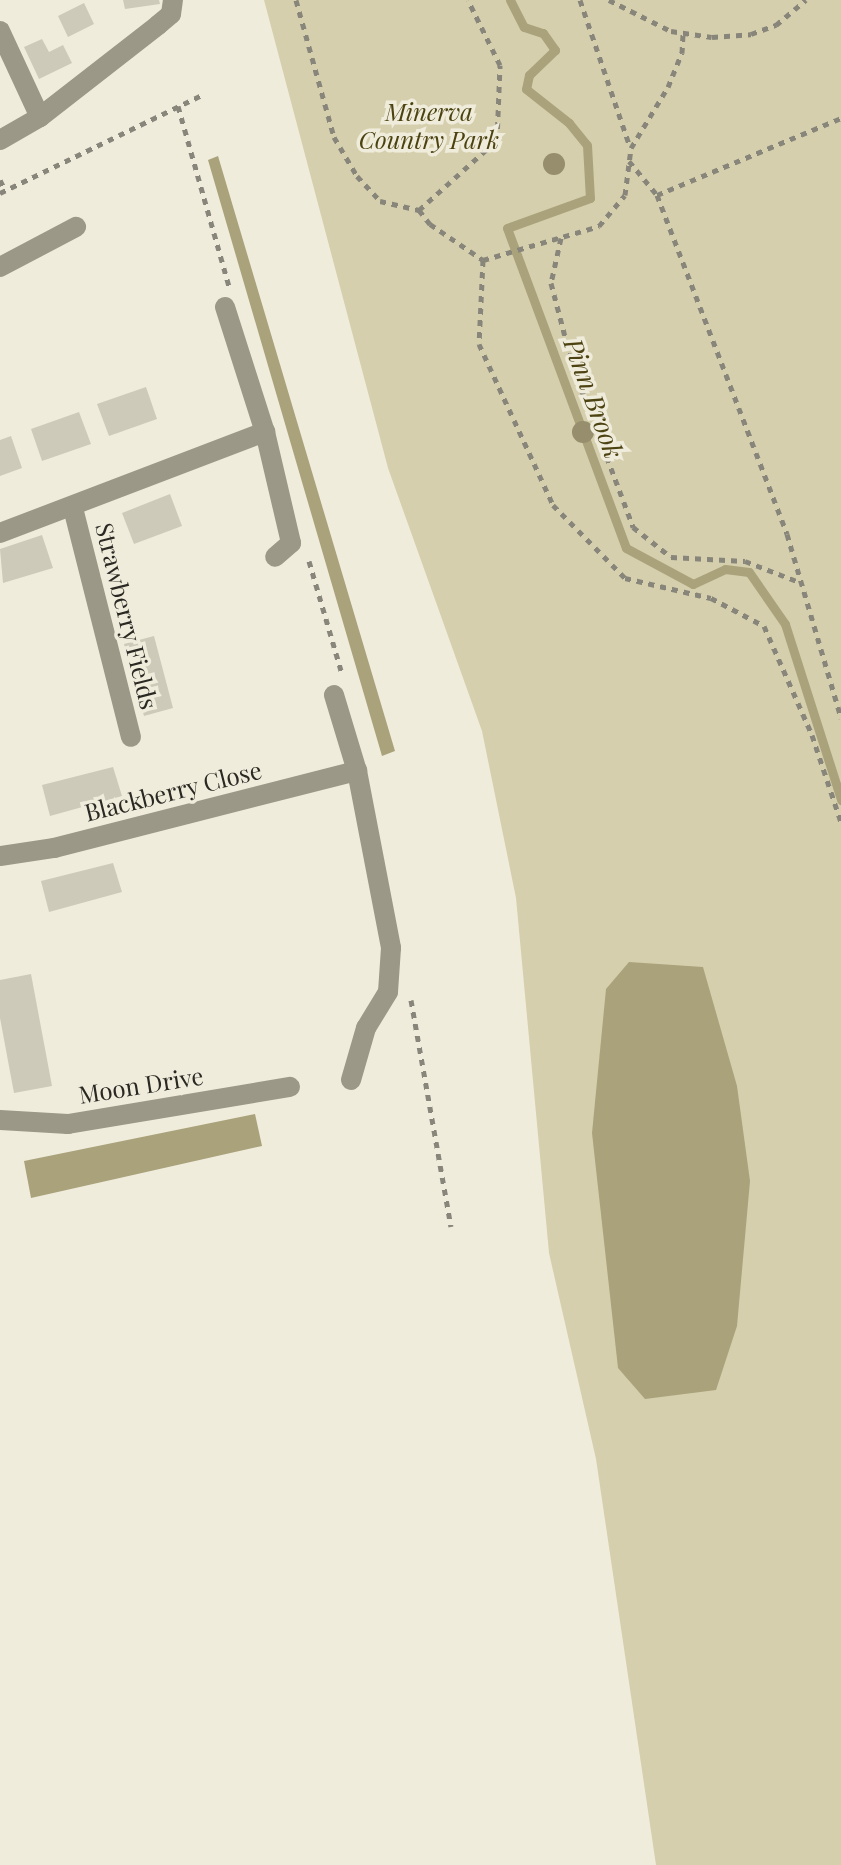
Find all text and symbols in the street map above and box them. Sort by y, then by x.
park label: Minerva Country Park [359,98,499,154]
water label: Pinn Brook [558,334,630,462]
street label: Strawberry Fields [90,520,164,712]
street label: Blackberry Close [81,755,265,827]
street label: Moon Drive [77,1061,205,1109]

